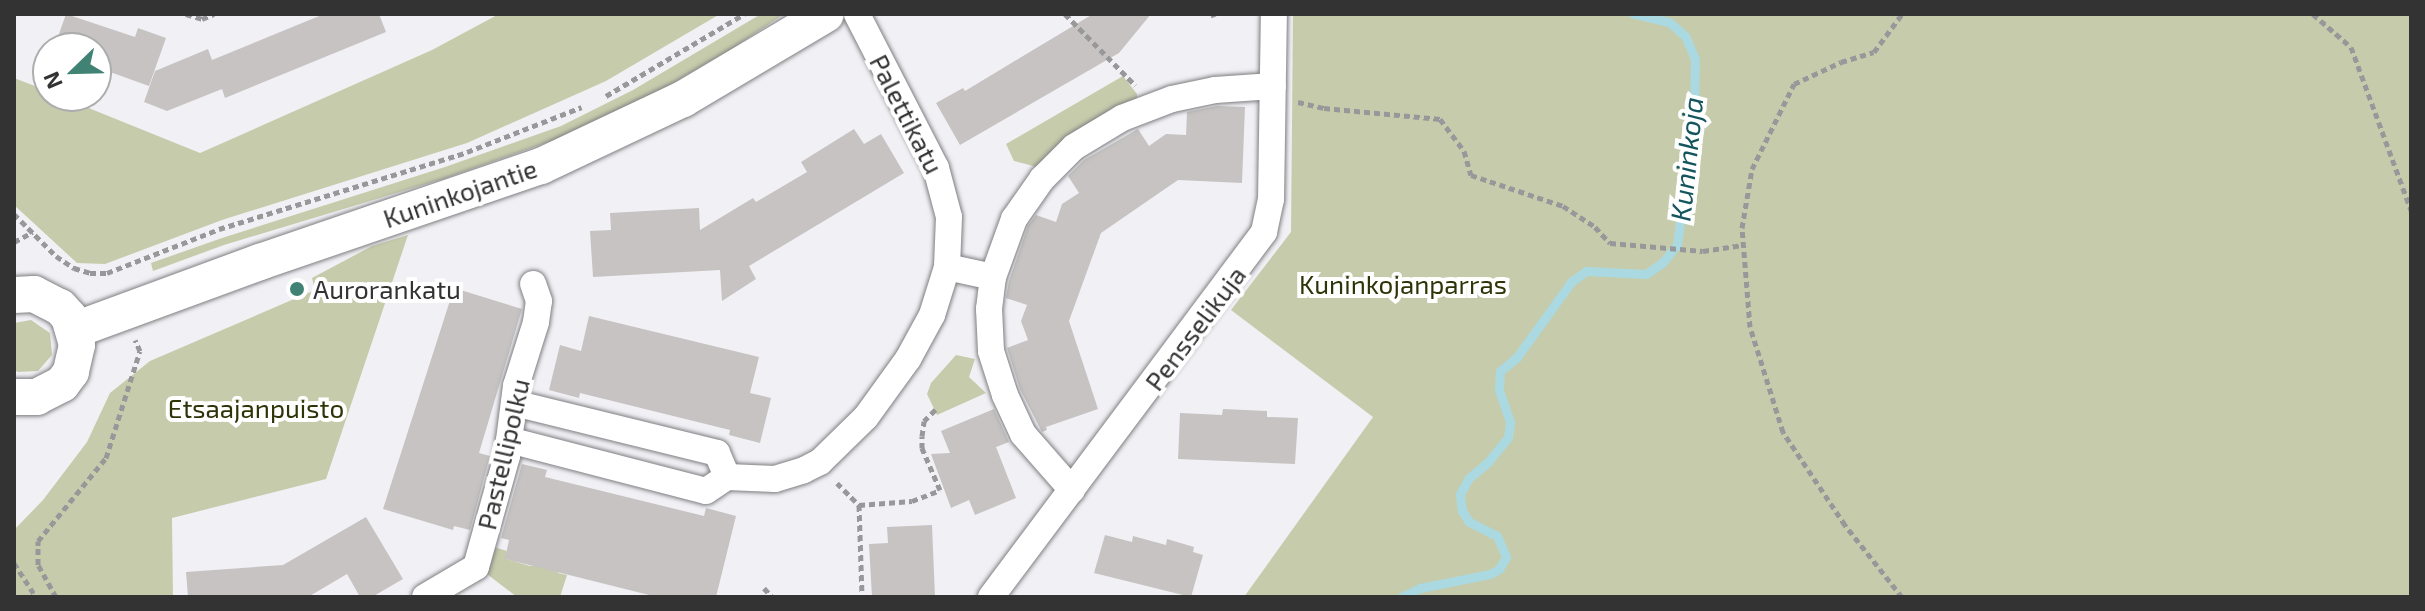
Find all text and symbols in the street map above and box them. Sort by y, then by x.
north arrow [32,32,112,112]
street label: Palettikatu [864,49,950,179]
text: N [37,68,67,93]
water label: Kuninkoja [1663,95,1709,223]
street label: Kuninkojantie [379,152,541,234]
street label: Pensselikuja [1138,260,1252,396]
park label: Kuninkojanparras [1299,268,1507,300]
place label: Aurorankatu [313,273,461,305]
marker: Aurorankatu [288,280,306,298]
street label: Pastellipolku [470,375,536,533]
park label: Etsaajanpuisto [168,392,344,424]

